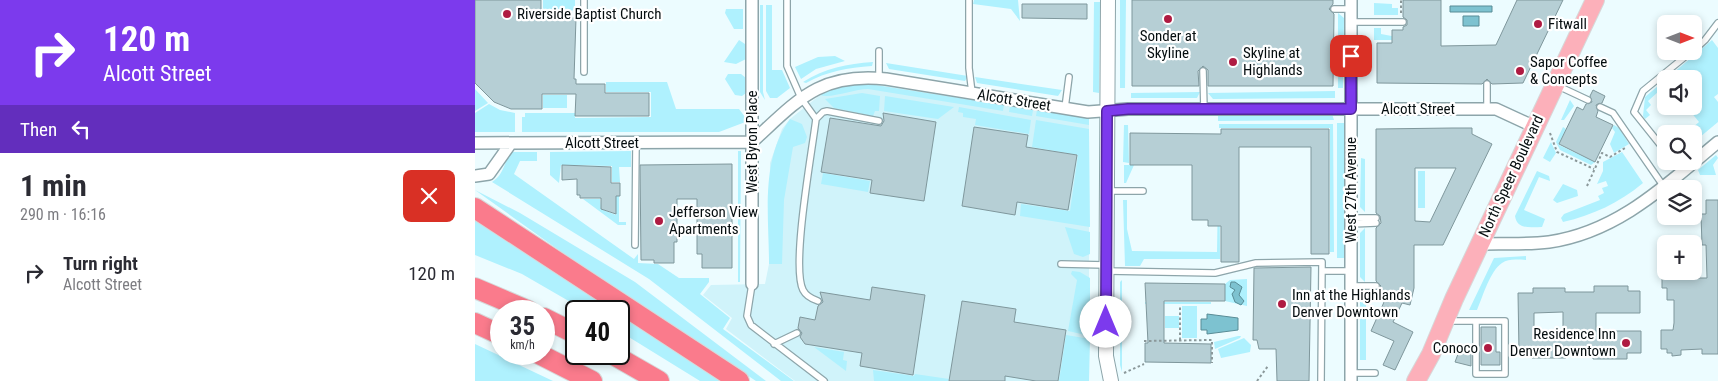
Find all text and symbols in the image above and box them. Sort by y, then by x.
place label: Riverside Baptist Church [517,5,662,23]
marker: Riverside Baptist Church [501,8,513,20]
marker: Sonder at Skyline [1162,13,1174,25]
place label: Fitwall [1548,15,1587,33]
north arrow [1657,15,1703,60]
map controls [1657,15,1702,280]
marker: Fitwall [1532,18,1544,30]
text: 120 m [103,19,190,60]
icon: right [20,20,85,85]
place label: Sonder at Skyline [1140,27,1196,62]
pin [1330,35,1372,77]
icon: arrive [1337,42,1365,70]
place label: Skyline at Highlands [1243,44,1303,79]
place label: Sapor Coffee & Concepts [1530,53,1607,88]
marker: Skyline at Highlands [1227,56,1239,68]
text: Alcott Street [103,61,212,86]
marker: Sapor Coffee & Concepts [1514,65,1526,77]
button: sound [1657,70,1702,115]
street label: Alcott Street [976,85,1052,115]
street label: West Byron Place [743,91,761,193]
street label: Alcott Street [1381,100,1455,118]
street label: North Speer Boulevard [1475,112,1547,240]
icon: left [67,115,95,143]
text: Then [20,118,57,141]
button: search [1657,125,1702,170]
street label: Alcott Street [565,134,639,152]
street label: West 27th Avenue [1342,137,1360,243]
text: 1 min [20,168,87,203]
button: close [403,170,455,222]
button: layers [1657,180,1702,225]
place label: Jefferson View Apartments [669,203,758,238]
text: 290 m · 16:16 [20,205,106,224]
marker: Jefferson View Apartments [653,215,665,227]
button: + [1657,235,1702,280]
text: Turn right [63,252,138,275]
icon: right [20,259,48,287]
text: 120 m [408,262,455,285]
text: Alcott Street [63,275,142,294]
place label: Inn at the Highlands Denver Downtown [1292,286,1411,321]
position arrow [1079,295,1131,347]
marker: Inn at the Highlands Denver Downtown [1276,298,1288,310]
speed limit sign: 40 [565,300,630,365]
text: 35 [510,312,535,341]
place label: Residence Inn Denver Downtown [1510,325,1616,360]
marker: Residence Inn Denver Downtown [1620,337,1632,349]
text: km/h [510,338,535,352]
place label: Conoco [1433,339,1478,357]
marker: Conoco [1482,342,1494,354]

